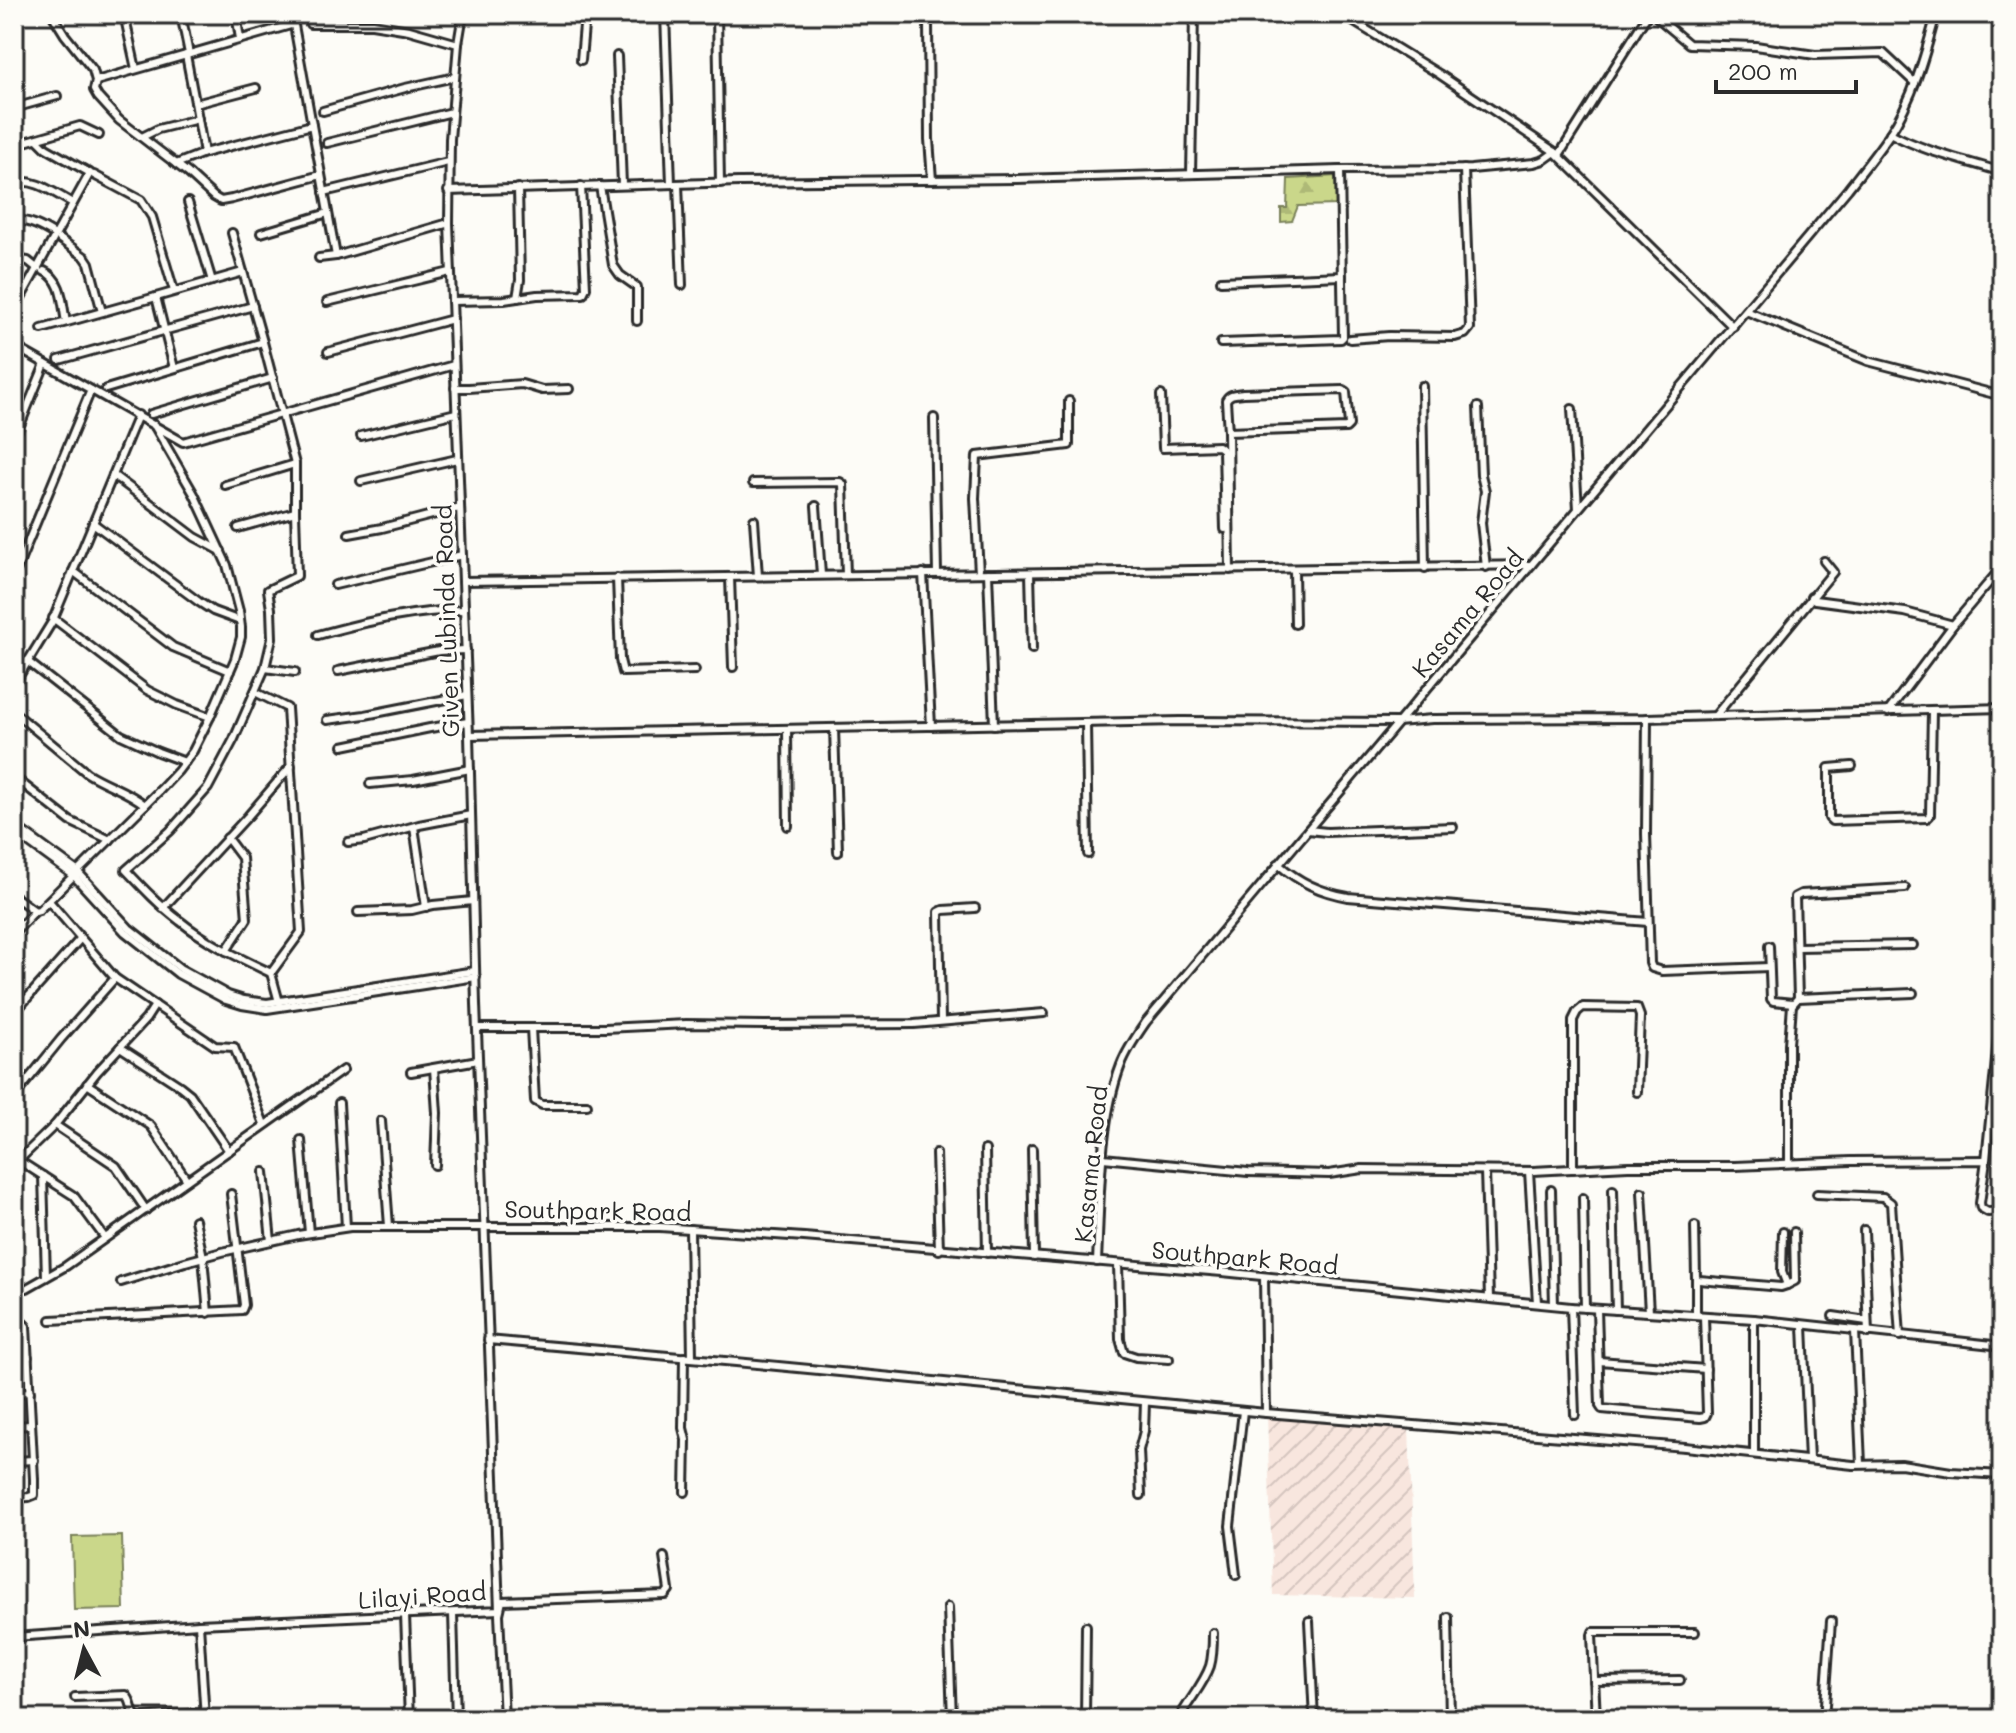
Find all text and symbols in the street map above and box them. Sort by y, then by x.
scale bar [1716,44,1856,94]
text: 200 m [1728,55,1798,86]
street label: Given Lubinda Road [426,504,466,738]
street label: Kasama Road [1404,543,1530,683]
street label: Kasama Road [1066,1084,1114,1244]
street label: Southpark Road [504,1193,692,1227]
street label: Southpark Road [1151,1233,1339,1281]
street label: Lilayi Road [357,1575,487,1615]
north arrow [44,1609,124,1689]
text: N [71,1613,92,1644]

